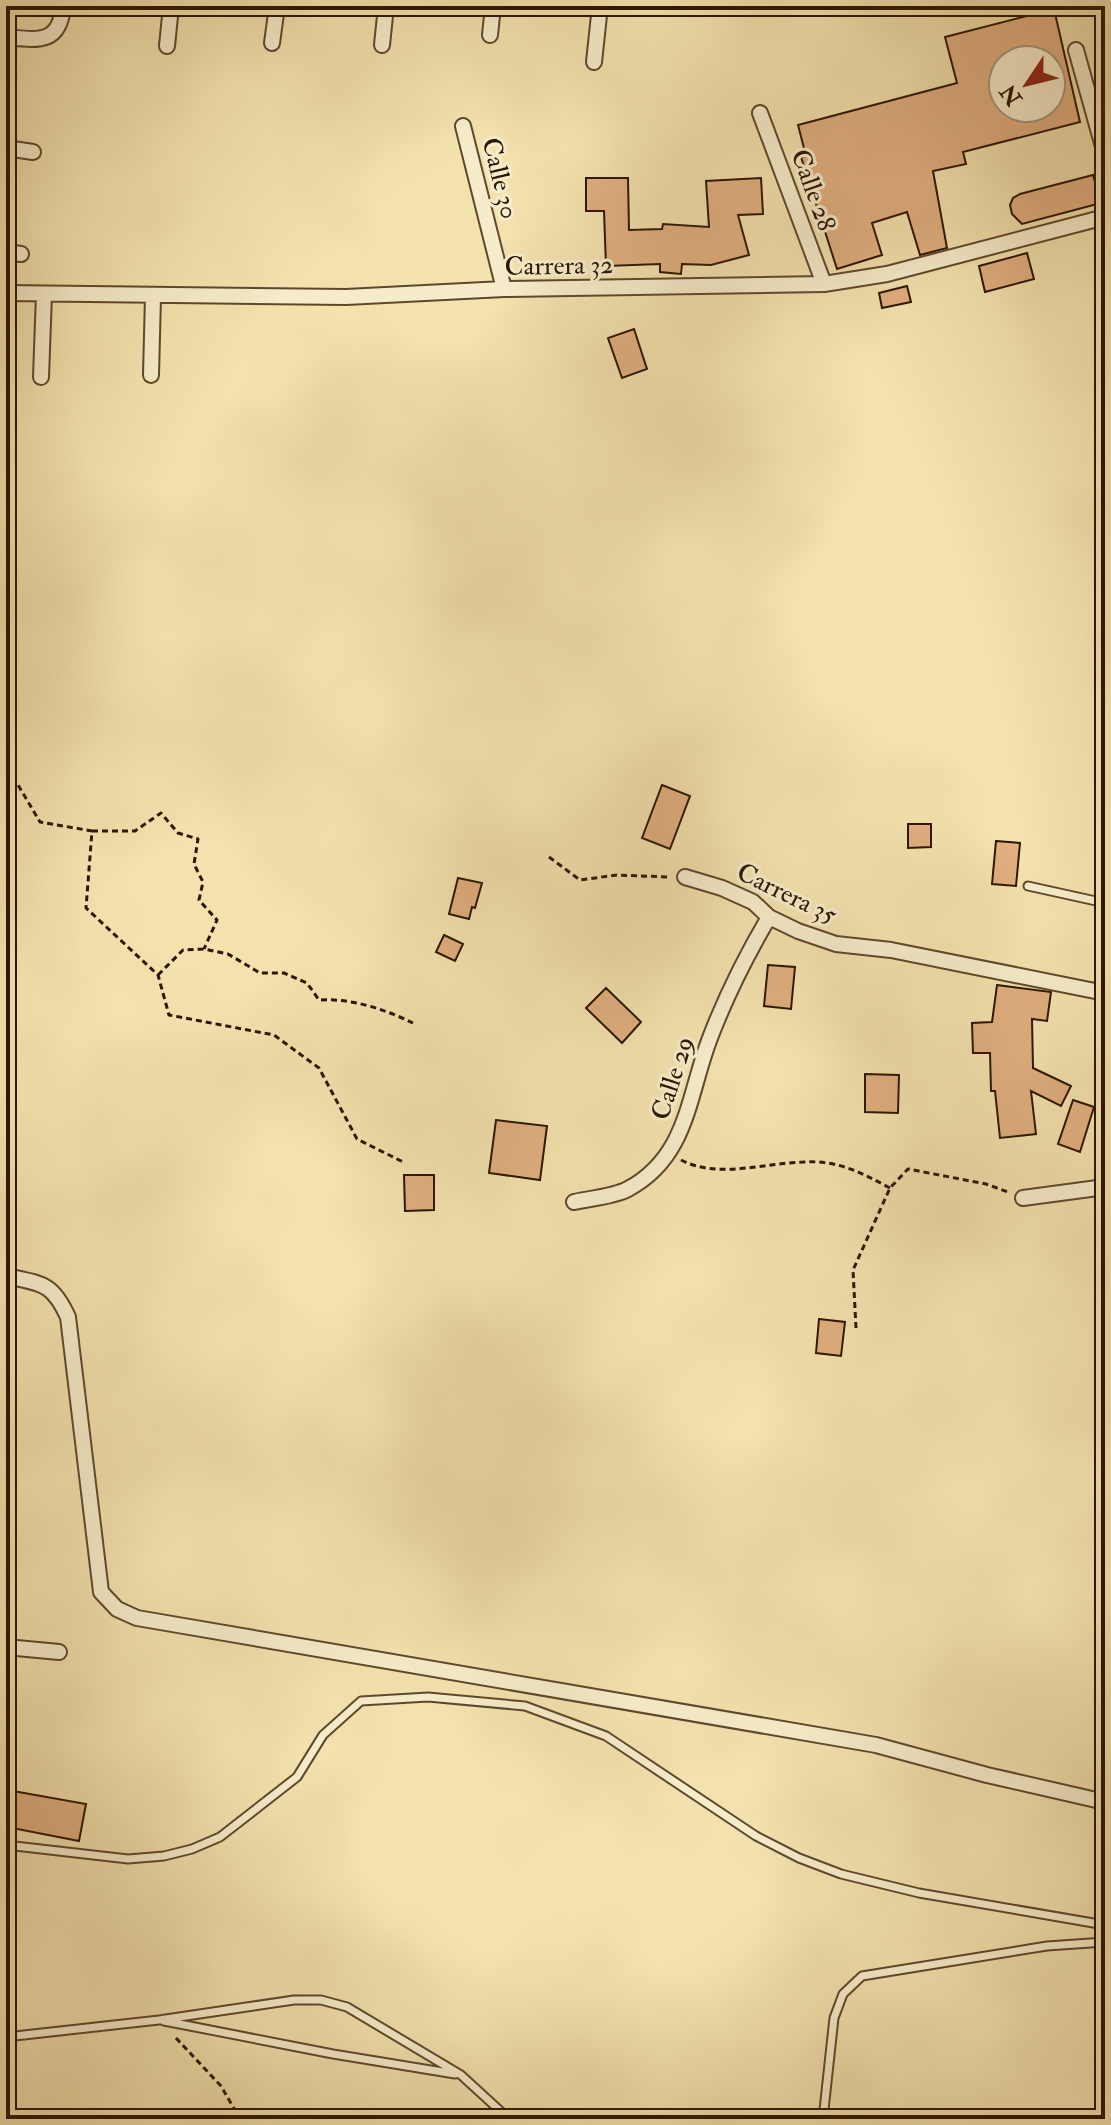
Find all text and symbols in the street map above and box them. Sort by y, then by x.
north arrow [987,44,1067,124]
text: N [994,79,1029,112]
street label: Calle 30 [475,134,526,222]
street label: Calle 28 [784,145,843,236]
street label: Carrera 32 [504,249,614,283]
street label: Carrera 35 [731,856,842,932]
street label: Calle 29 [644,1033,701,1124]

